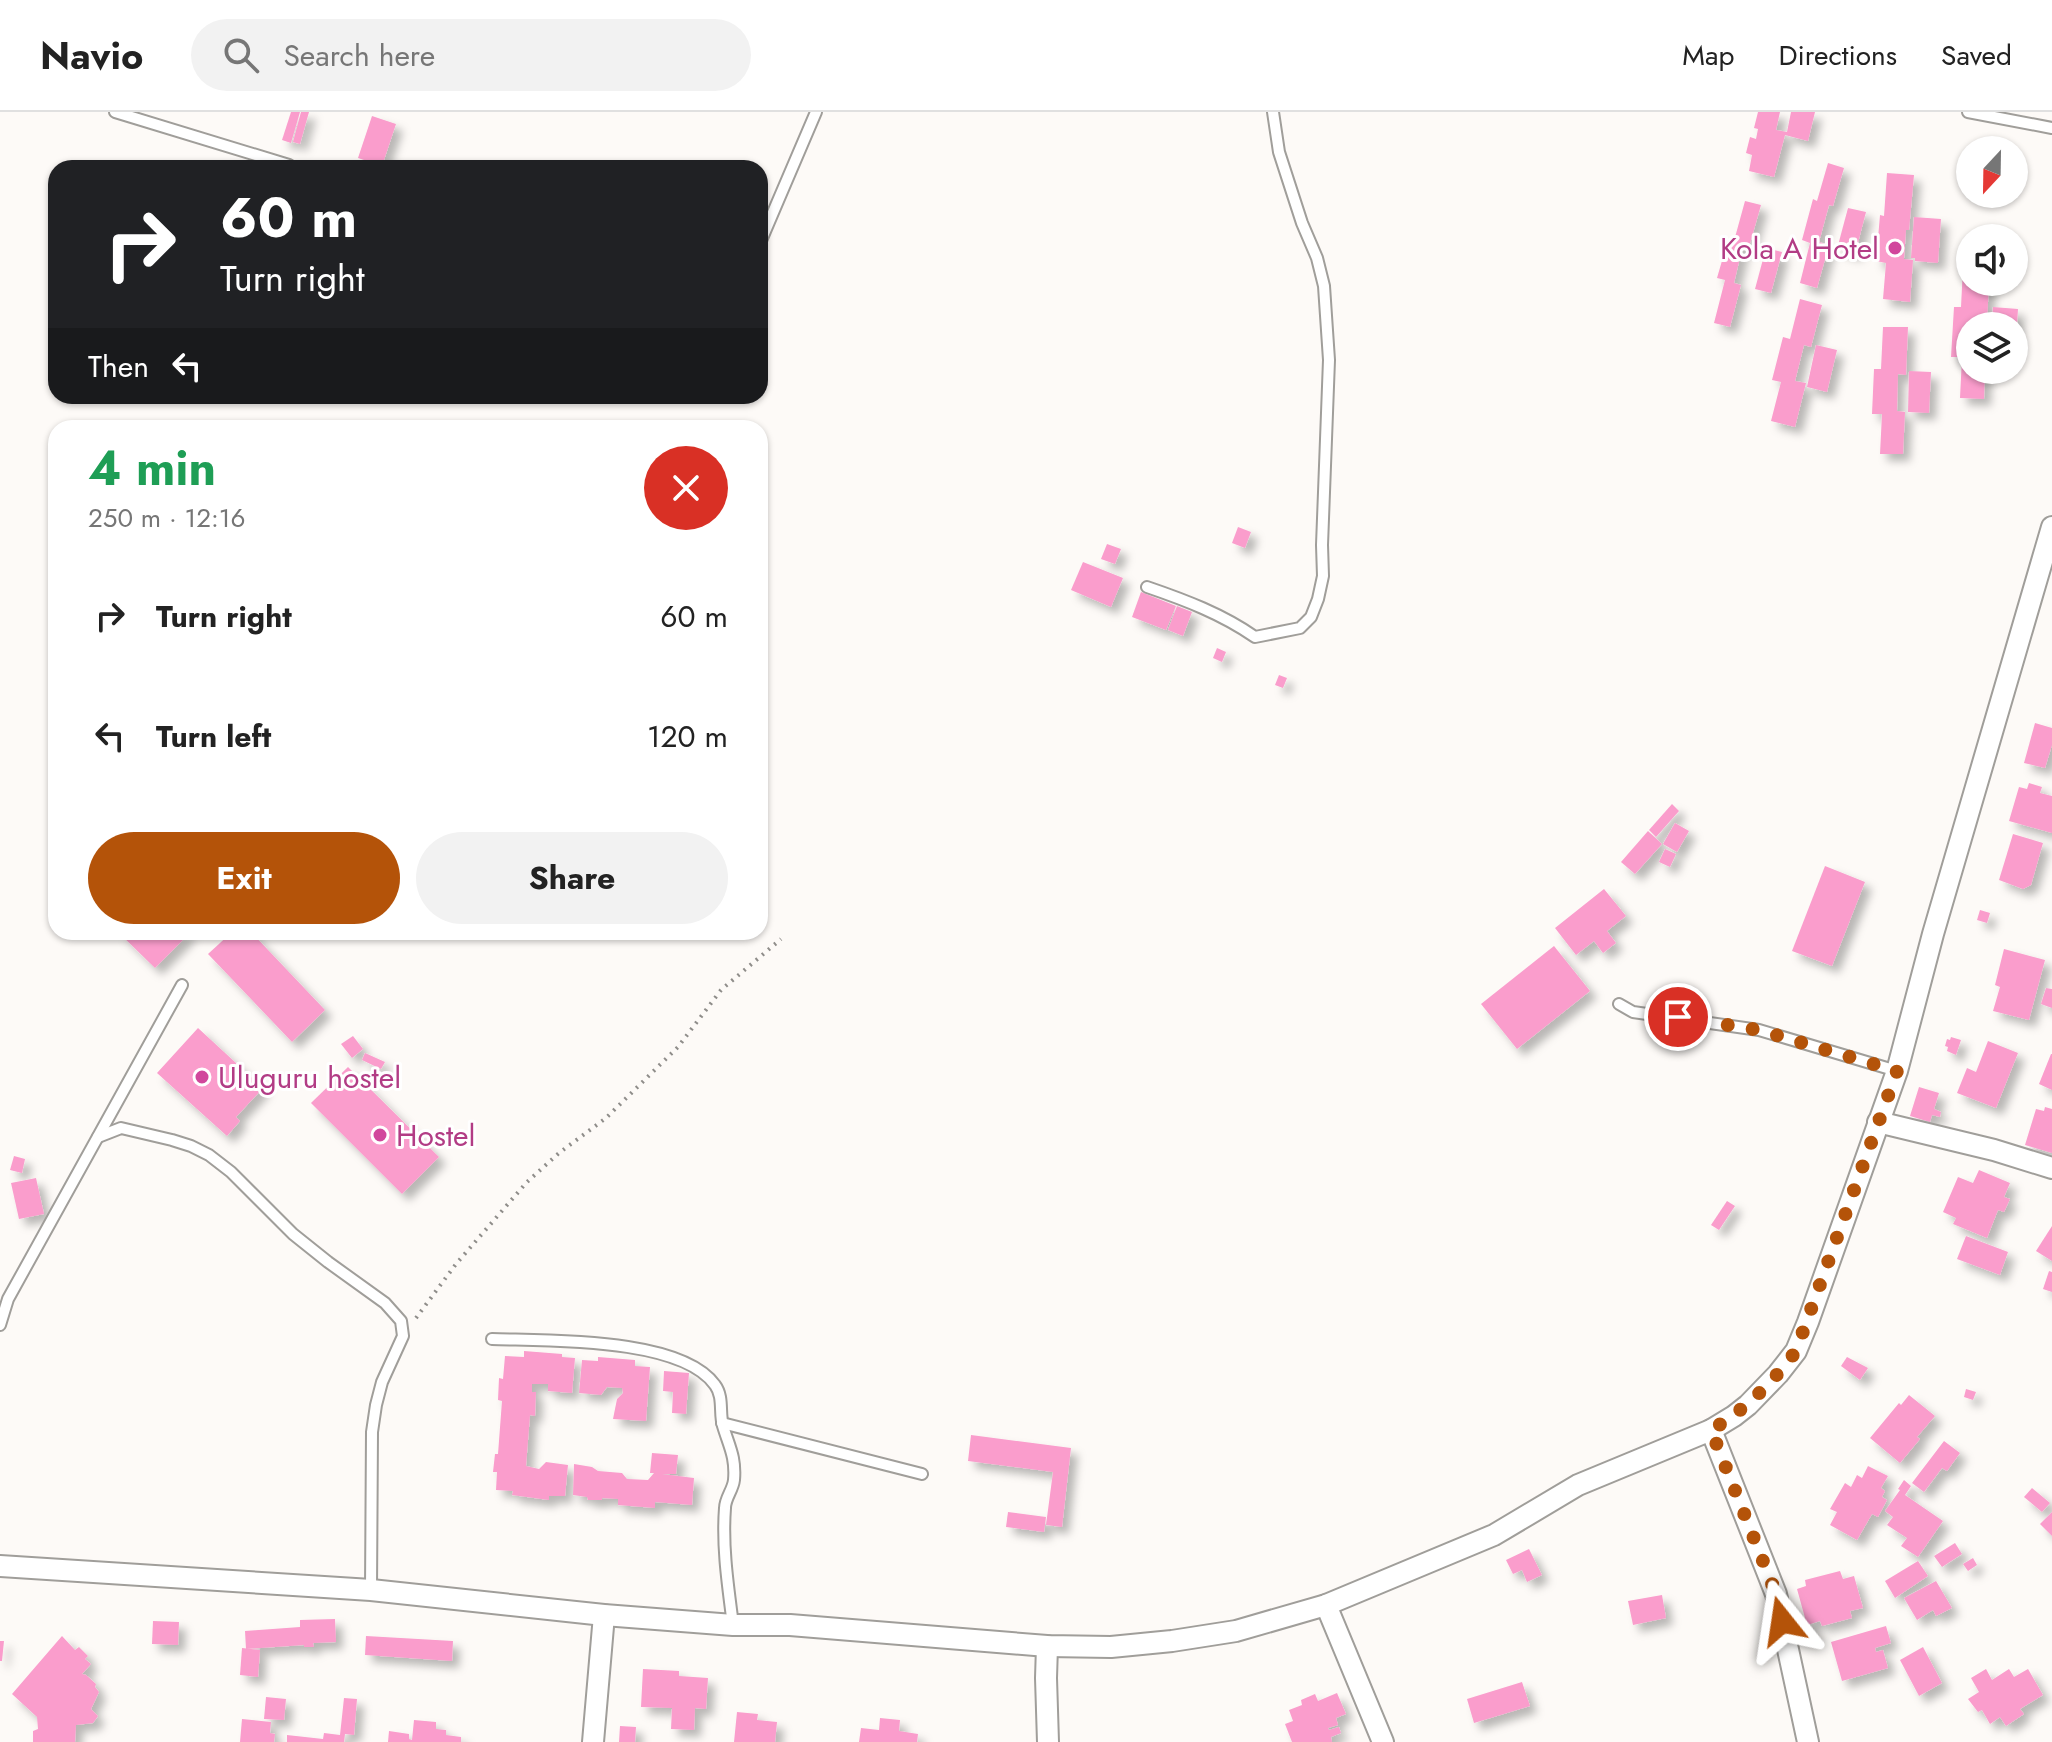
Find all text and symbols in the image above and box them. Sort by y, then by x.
search box [191,19,751,91]
text: Navio [40,28,143,83]
icon: search [219,33,263,77]
text: Search here [283,34,435,77]
text: Map [1682,35,1734,76]
text: Directions [1778,35,1897,76]
text: Saved [1941,35,2012,76]
north arrow [1956,136,2028,208]
map controls [1956,136,2028,384]
text: 60 m [220,177,357,258]
icon: right [88,192,192,296]
button: sound [1956,224,2028,296]
place label: Kola A Hotel [1720,227,1879,270]
marker: Kola A Hotel [1886,239,1904,257]
text: Turn right [220,252,365,304]
button: layers [1956,312,2028,384]
icon: left [165,344,209,388]
text: Then [88,345,149,388]
text: 4 min [88,434,216,503]
button: close [644,446,728,530]
text: 250 m · 12:16 [88,499,246,537]
icon: right [88,594,132,638]
text: Turn right [156,595,292,638]
text: 60 m [660,595,728,638]
icon: left [88,714,132,758]
text: Turn left [156,715,271,758]
text: 120 m [647,715,728,758]
button: Exit [88,832,400,924]
button: Share [416,832,728,924]
pin [1644,983,1712,1051]
icon: arrive [1656,995,1700,1039]
place label: Uluguru hostel [218,1056,401,1099]
marker: Uluguru hostel [193,1068,211,1086]
place label: Hostel [396,1114,475,1157]
marker: Hostel [371,1126,389,1144]
position arrow [1740,1579,1824,1663]

